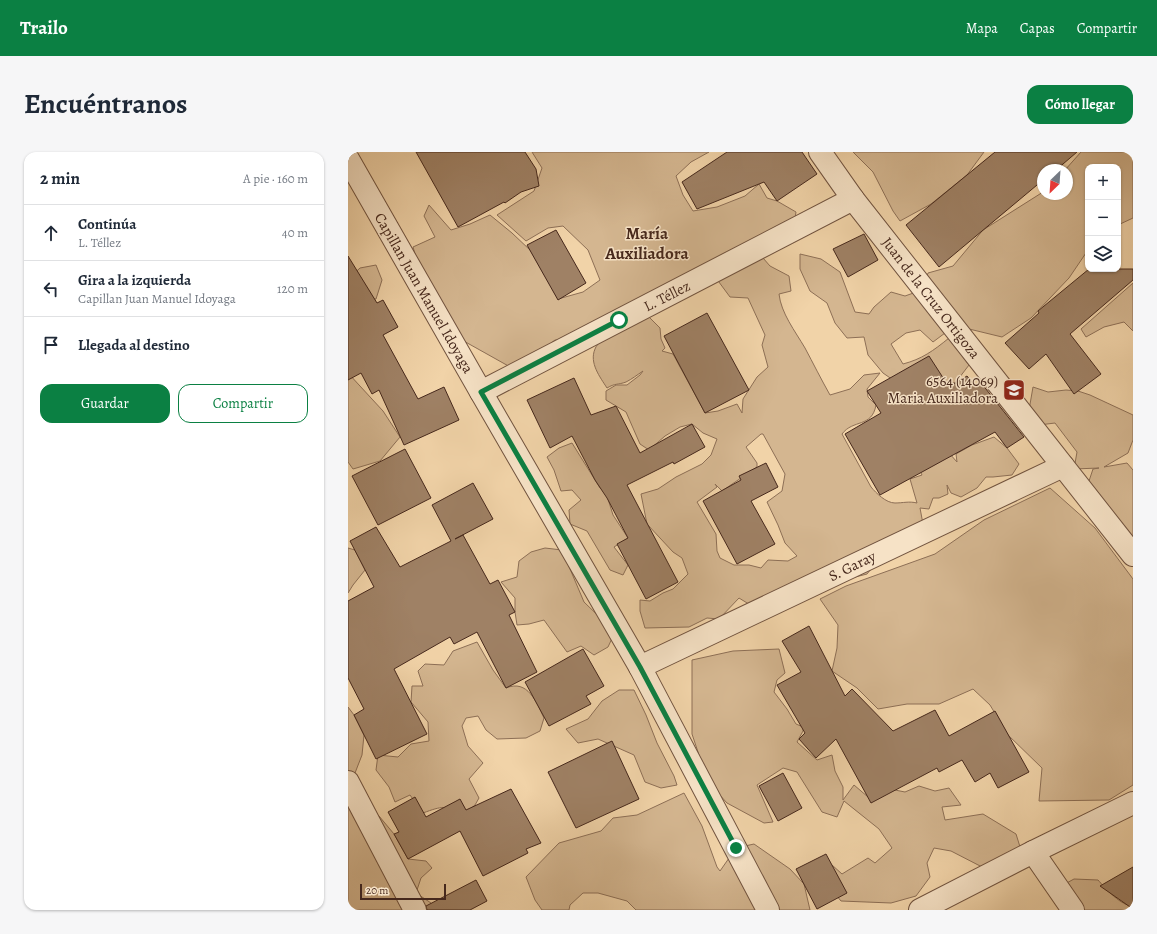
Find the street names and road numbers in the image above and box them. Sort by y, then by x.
street label: Capillan Juan Manuel Idoyaga [370,209,478,377]
street label: Juan de la Cruz Ortigoza [877,233,985,363]
street label: L. Téllez [640,276,694,316]
street label: S. Garay [825,546,879,586]

